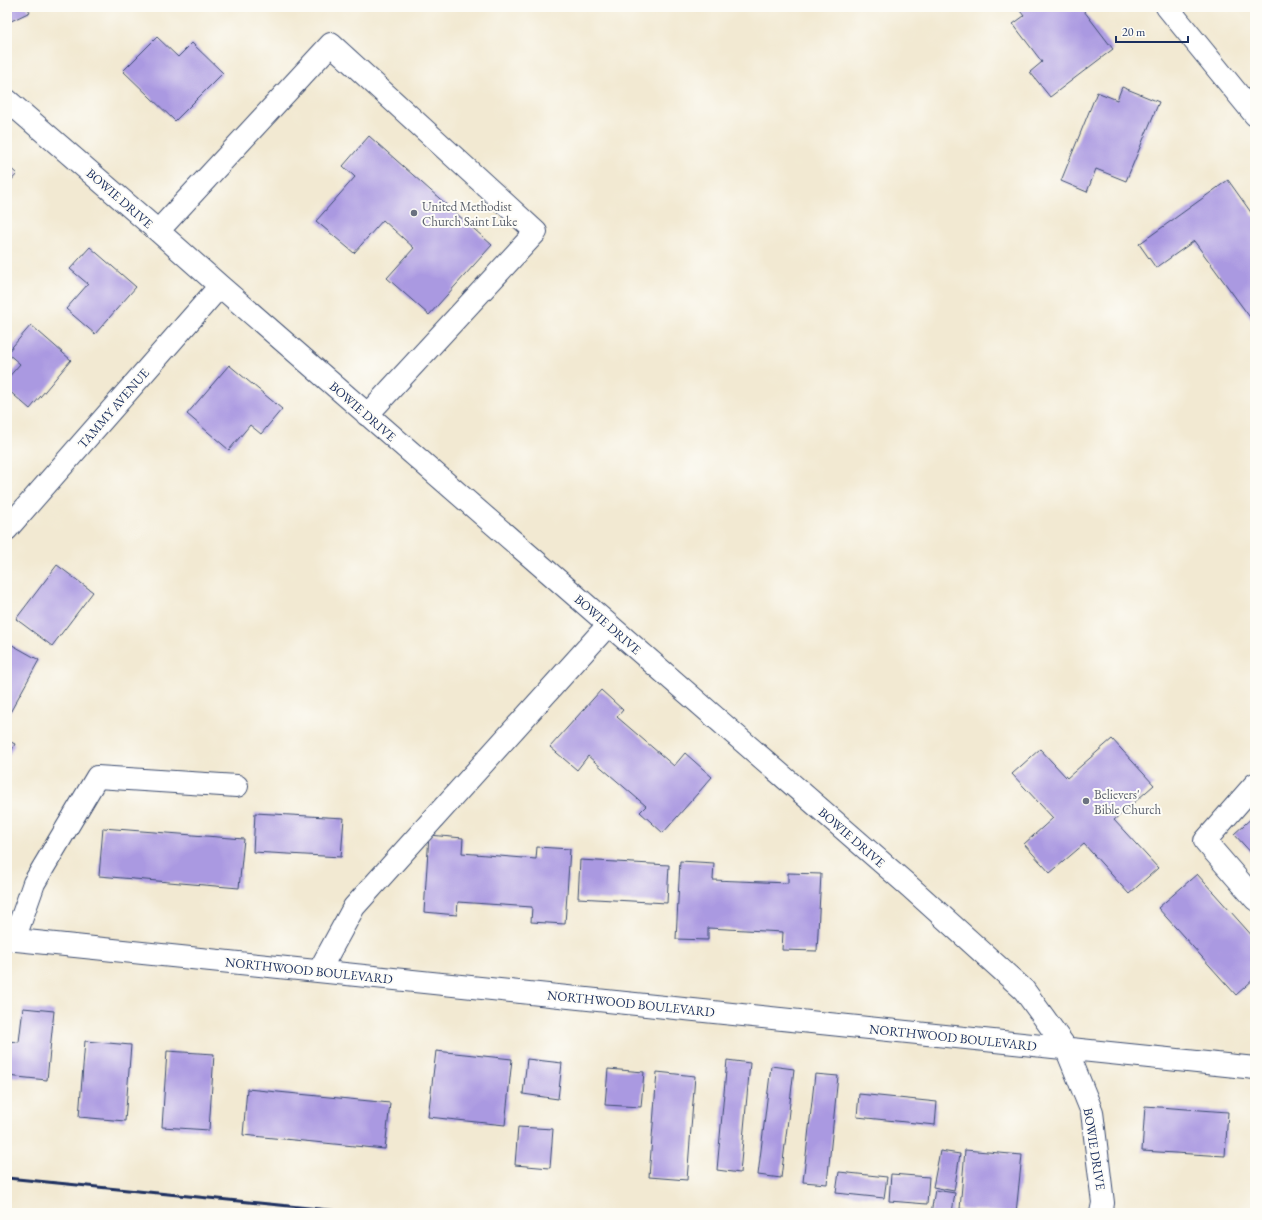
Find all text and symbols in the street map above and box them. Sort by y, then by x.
scale bar [1116,18,1188,44]
text: 20 m [1122,24,1146,40]
street label: BOWIE DRIVE [83,165,157,232]
place label: United Methodist Church Saint Luke [422,198,517,230]
marker: United Methodist Church Saint Luke [409,208,419,218]
street label: TAMMY AVENUE [74,365,153,452]
street label: BOWIE DRIVE [326,378,400,445]
street label: BOWIE DRIVE [571,591,645,658]
place label: Believers' Bible Church [1094,786,1162,818]
marker: Believers' Bible Church [1081,796,1091,806]
street label: BOWIE DRIVE [815,804,889,871]
street label: NORTHWOOD BOULEVARD [224,953,394,988]
street label: NORTHWOOD BOULEVARD [546,986,716,1021]
street label: NORTHWOOD BOULEVARD [868,1020,1038,1055]
street label: BOWIE DRIVE [1080,1107,1109,1191]

